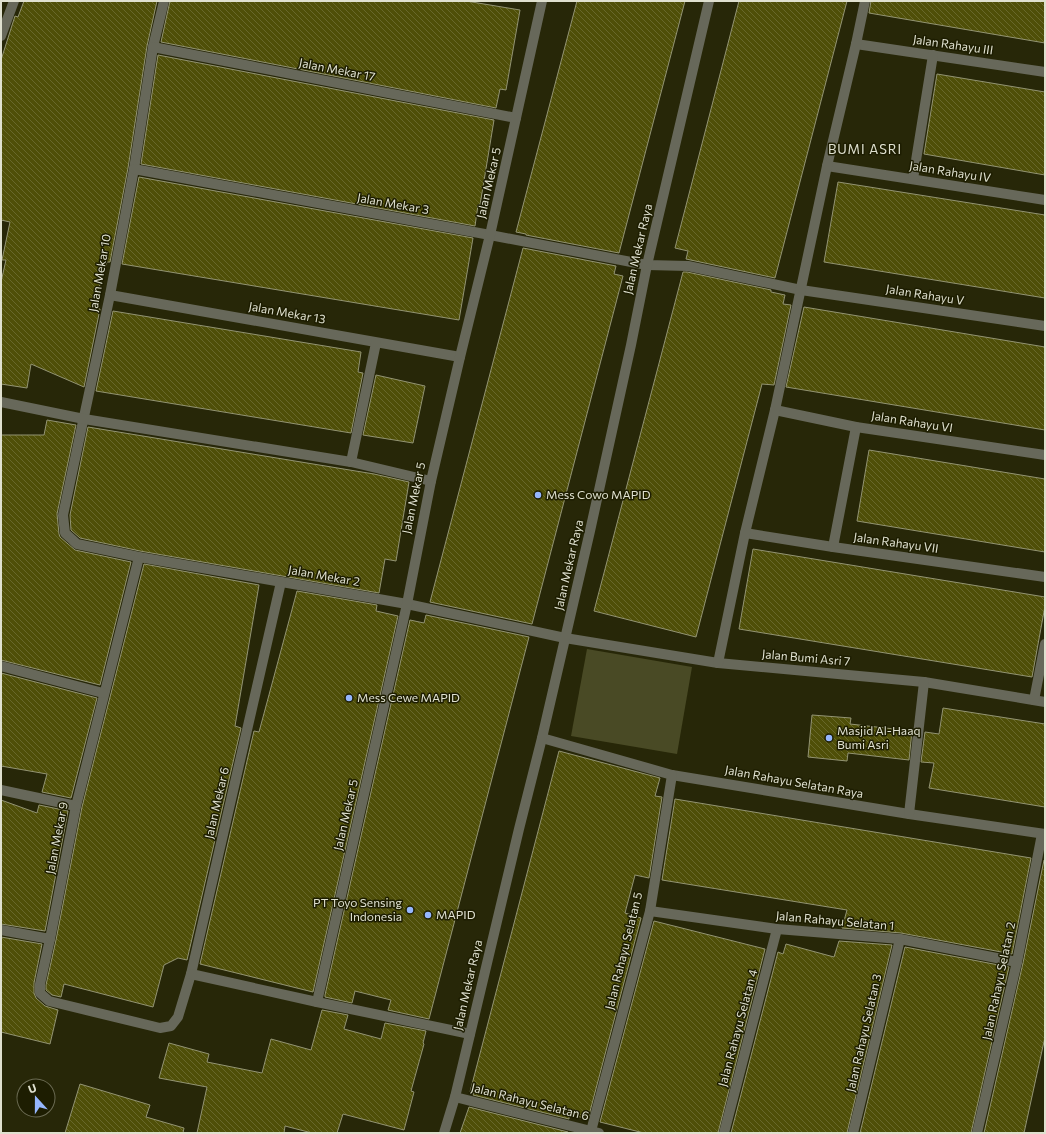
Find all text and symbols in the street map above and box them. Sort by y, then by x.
street label: Jalan Rahayu III [912,31,994,58]
street label: Jalan Mekar 17 [298,55,377,84]
district label: BUMI ASRI [828,141,902,157]
street label: Jalan Mekar 5 [473,146,504,220]
street label: Jalan Rahayu IV [908,158,992,185]
street label: Jalan Mekar 3 [356,190,430,217]
street label: Jalan Mekar Raya [620,202,655,296]
street label: Jalan Mekar 10 [85,233,114,313]
street label: Jalan Rahayu V [885,281,965,308]
street label: Jalan Mekar 13 [247,298,327,327]
street label: Jalan Rahayu VI [870,408,954,435]
street label: Jalan Mekar 5 [399,461,428,535]
place label: Mess Cowo MAPID [546,487,651,501]
marker: Mess Cowo MAPID [533,490,543,500]
street label: Jalan Mekar Raya [551,518,586,612]
street label: Jalan Rahayu VII [853,529,940,556]
street label: Jalan Mekar 2 [287,562,361,589]
street label: Jalan Bumi Asri 7 [761,646,851,669]
place label: Mess Cewe MAPID [357,690,460,704]
marker: Mess Cewe MAPID [344,693,354,703]
place label: Masjid Al-Haaq Bumi Asri [837,723,920,751]
marker: Masjid Al-Haaq Bumi Asri [824,733,834,743]
street label: Jalan Rahayu Selatan Raya [724,762,865,801]
street label: Jalan Mekar 6 [201,766,232,840]
street label: Jalan Mekar 5 [330,778,361,852]
street label: Jalan Mekar 9 [42,801,71,875]
street label: Jalan Rahayu Selatan 5 [602,890,645,1011]
place label: PT Toyo Sensing Indonesia [313,895,402,923]
marker: PT Toyo Sensing Indonesia [405,905,415,915]
place label: MAPID [436,907,476,921]
street label: Jalan Rahayu Selatan 1 [775,908,895,933]
marker: MAPID [423,910,433,920]
street label: Jalan Rahayu Selatan 2 [979,920,1018,1041]
street label: Jalan Mekar Raya [450,938,485,1032]
street label: Jalan Rahayu Selatan 4 [715,967,760,1088]
street label: Jalan Rahayu Selatan 3 [843,972,884,1093]
north arrow [16,1078,56,1118]
street label: Jalan Rahayu Selatan 6 [470,1080,591,1123]
text: U [26,1081,38,1096]

